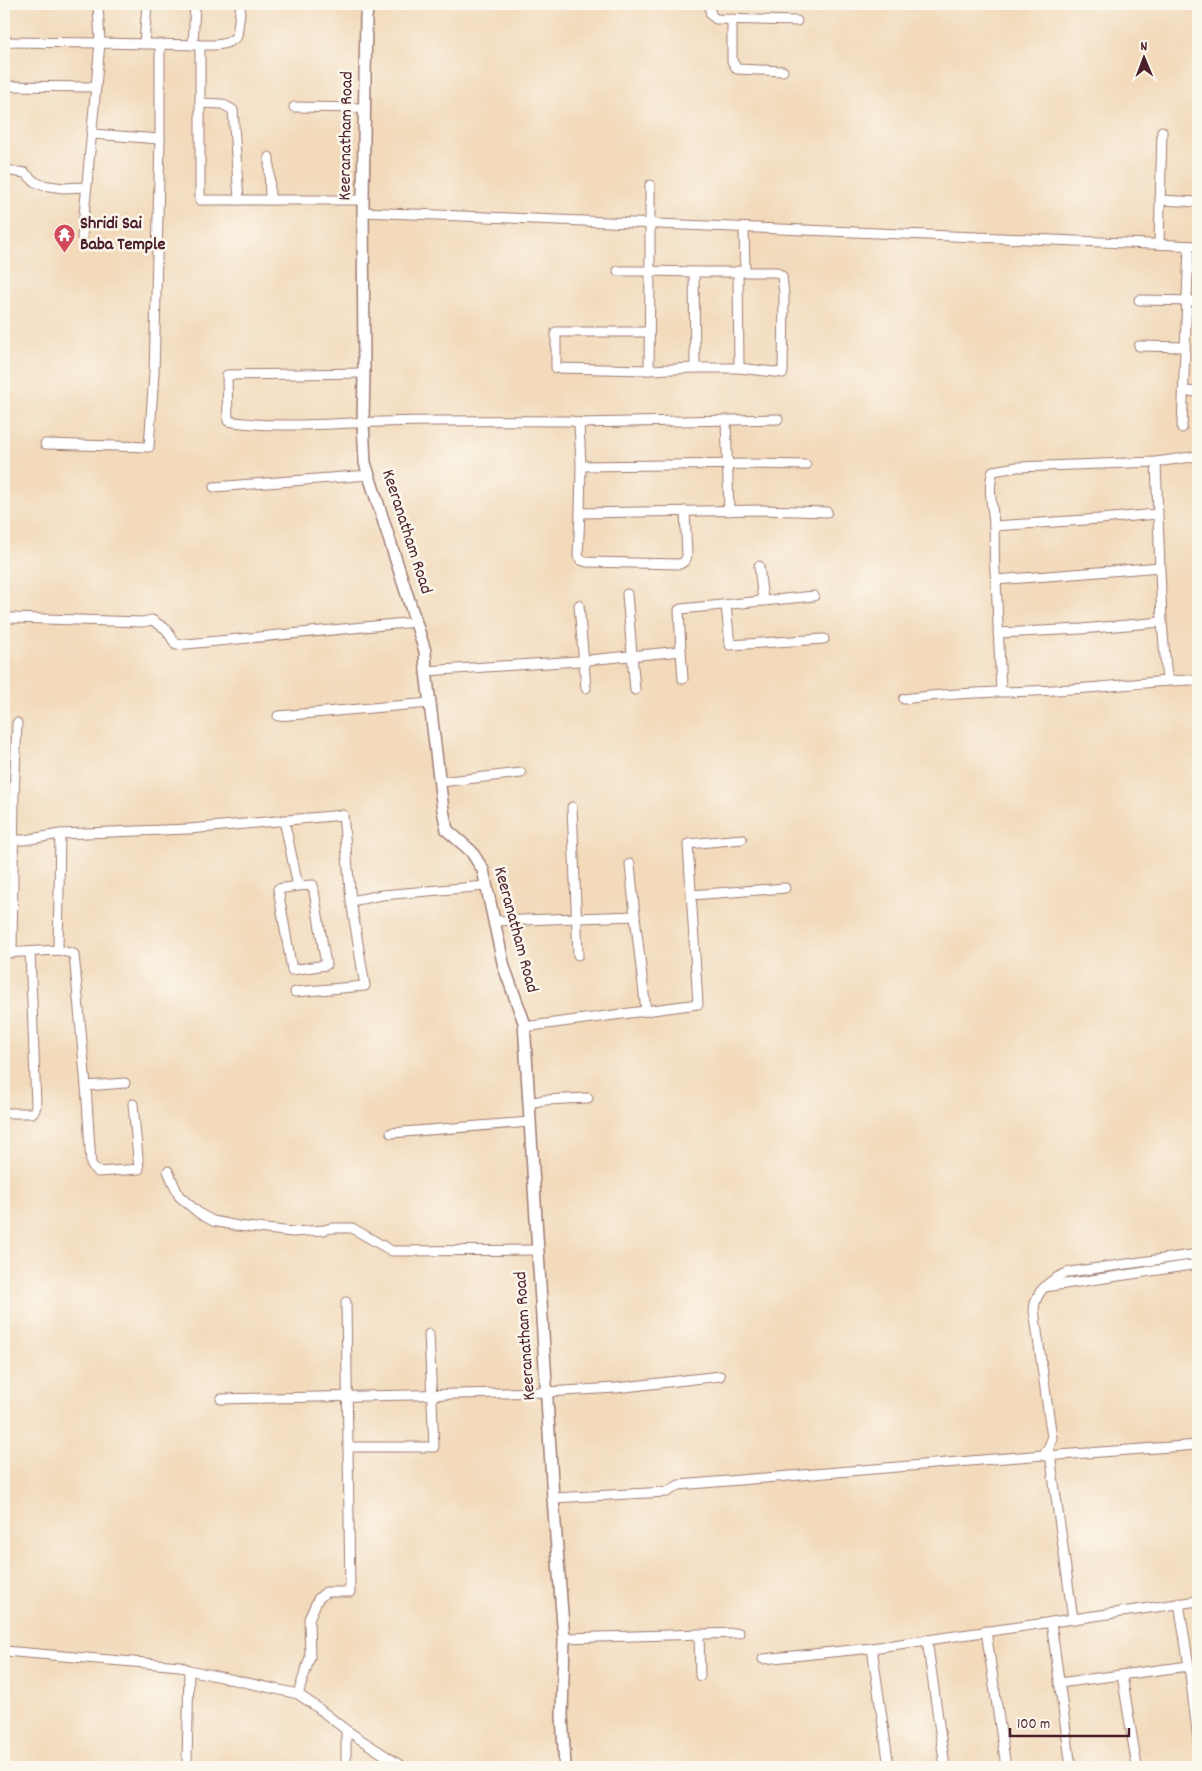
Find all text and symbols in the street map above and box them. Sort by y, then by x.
north arrow [1120,32,1170,82]
text: N [1140,37,1148,57]
street label: Keeranatham Road [333,71,361,201]
place label: Shridi Sai Baba Temple [80,212,165,258]
temple icon: Shridi Sai Baba Temple [52,222,76,253]
street label: Keeranatham Road [374,467,438,597]
street label: Keeranatham Road [486,864,544,996]
street label: Keeranatham Road [509,1271,543,1401]
scale bar [1010,1706,1128,1738]
text: 100 m [1017,1714,1050,1736]

